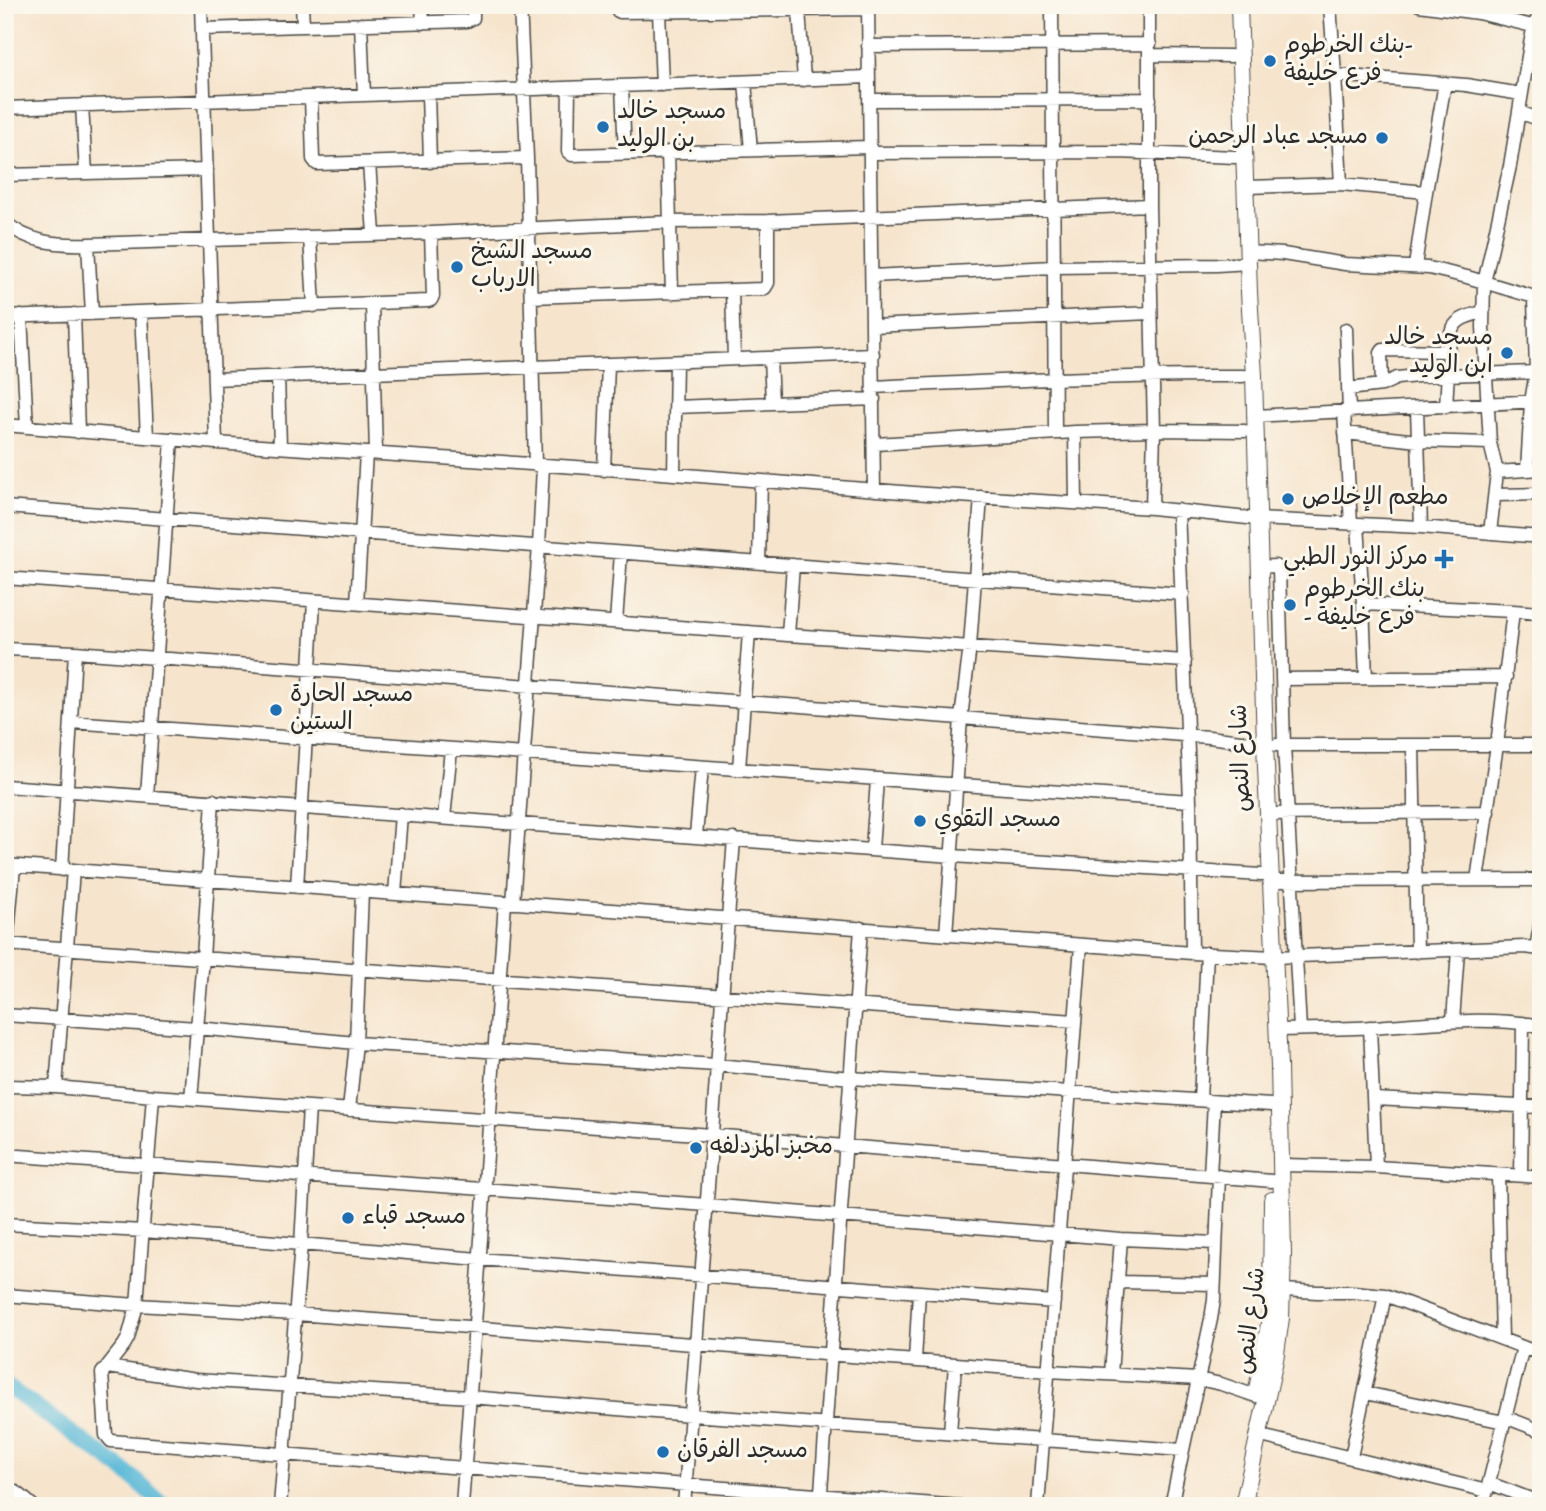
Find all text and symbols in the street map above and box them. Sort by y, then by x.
place label: بنك الخرطوم- فرع خليفة [1284,33,1413,90]
marker: بنك الخرطوم- فرع خليفة [1262,53,1278,69]
place label: مسجد خالد بن الوليد [617,99,726,156]
marker: مسجد خالد بن الوليد [595,119,611,135]
place label: مسجد عباد الرحمن [1188,124,1368,153]
marker: مسجد عباد الرحمن [1374,130,1390,146]
place label: مسجد الشيخ الارباب [471,239,593,296]
marker: مسجد الشيخ الارباب [449,259,465,275]
place label: مسجد خالد ابن الوليد [1384,325,1493,382]
marker: مسجد خالد ابن الوليد [1499,345,1515,361]
place label: مطعم الإخلاص [1302,485,1449,514]
marker: مطعم الإخلاص [1280,491,1296,507]
place label: مركز النور الطبي [1283,545,1428,577]
marker: مركز النور الطبي [1434,549,1454,569]
place label: بنك الخرطوم - فرع خليفة [1304,577,1425,634]
marker: بنك الخرطوم - فرع خليفة [1282,597,1298,613]
place label: مسجد الحارة الستين [290,682,413,739]
marker: مسجد الحارة الستين [268,702,284,718]
street label: شارع النص [1227,704,1259,812]
place label: مسجد التقوي [934,807,1061,836]
marker: مسجد التقوي [912,813,928,829]
place label: مخبز المزدلفه [710,1134,833,1163]
marker: مخبز المزدلفه [688,1140,704,1156]
place label: مسجد قباء [362,1204,466,1233]
marker: مسجد قباء [340,1210,356,1226]
street label: شارع النص [1232,1266,1274,1376]
place label: مسجد الفرقان [677,1438,808,1467]
marker: مسجد الفرقان [655,1444,671,1460]

